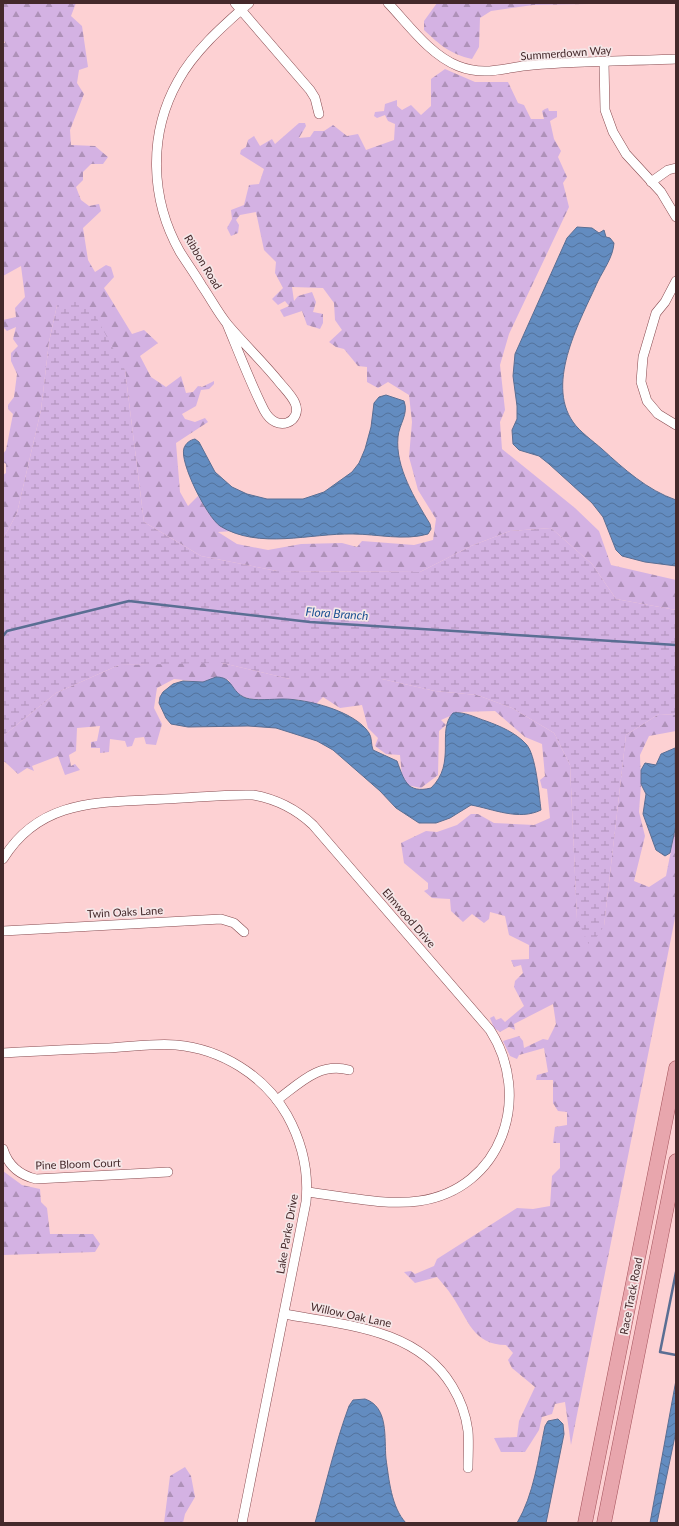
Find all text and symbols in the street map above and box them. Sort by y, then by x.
street label: Summerdown Way [520,43,612,62]
street label: Ribbon Road [182,232,225,291]
water label: Flora Branch [305,604,369,623]
street label: Elmwood Drive [380,885,439,950]
street label: Twin Oaks Lane [87,903,164,920]
street label: Pine Bloom Court [35,1156,121,1171]
street label: Lake Parke Drive [273,1193,300,1275]
street label: Race Track Road [617,1256,644,1336]
street label: Willow Oak Lane [310,1300,393,1329]

